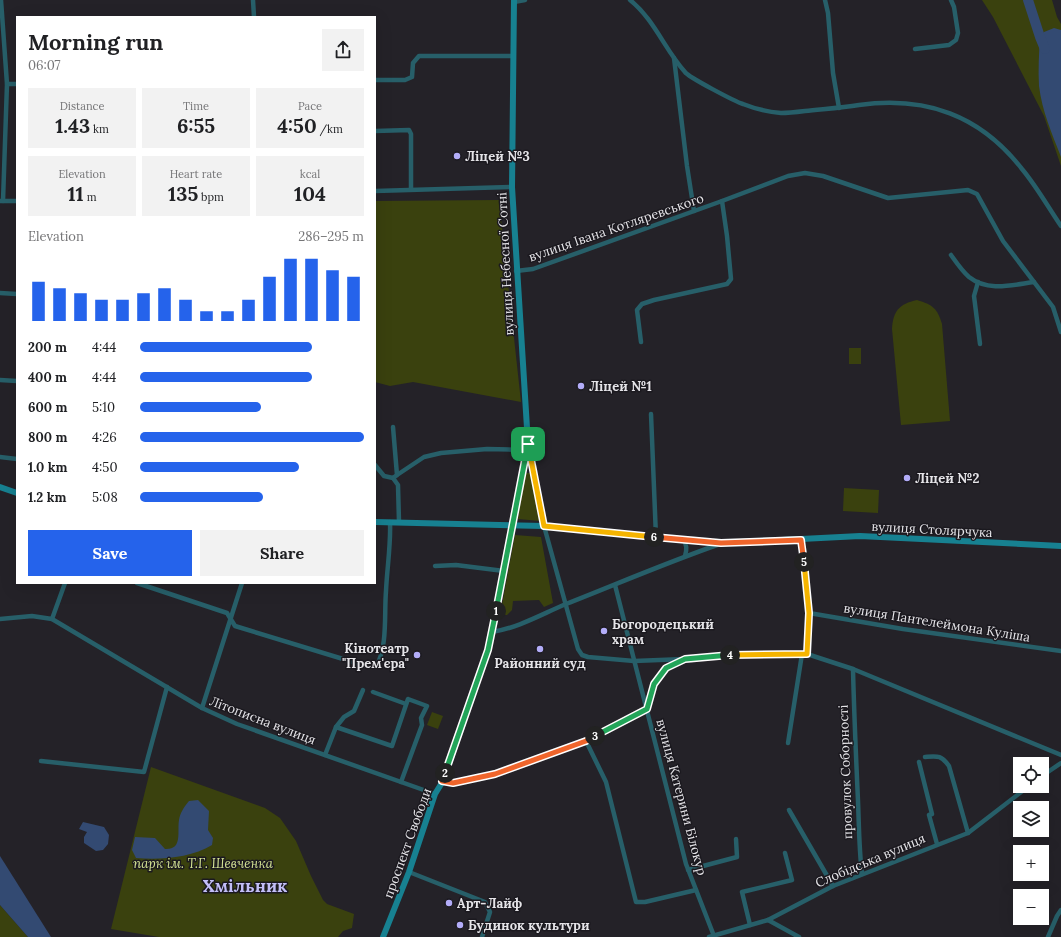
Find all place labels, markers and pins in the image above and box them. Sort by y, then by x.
place label: Ліцей №3 [465,148,530,165]
marker: Ліцей №3 [452,151,462,161]
place label: Ліцей №1 [589,378,652,395]
marker: Ліцей №1 [576,381,586,391]
pin [511,427,545,461]
place label: Ліцей №2 [915,470,979,487]
marker: Ліцей №2 [902,473,912,483]
pin: 6 [644,527,664,547]
pin: 5 [794,552,814,572]
pin: 1 [486,601,506,621]
place label: Богородецький храм [612,616,714,648]
marker: Богородецький храм [599,626,609,636]
place label: Кінотеатр "Прем'єра" [342,640,409,672]
marker: Районний суд [535,644,545,654]
pin: 4 [720,645,740,665]
marker: Кінотеатр "Прем'єра" [412,650,422,660]
place label: Районний суд [494,655,586,672]
pin: 3 [585,726,605,746]
pin: 2 [435,763,455,783]
place label: Арт-Лайф [457,895,522,912]
marker: Арт-Лайф [444,898,454,908]
place label: Будинок культури [468,917,590,934]
marker: Будинок культури [455,920,465,930]

